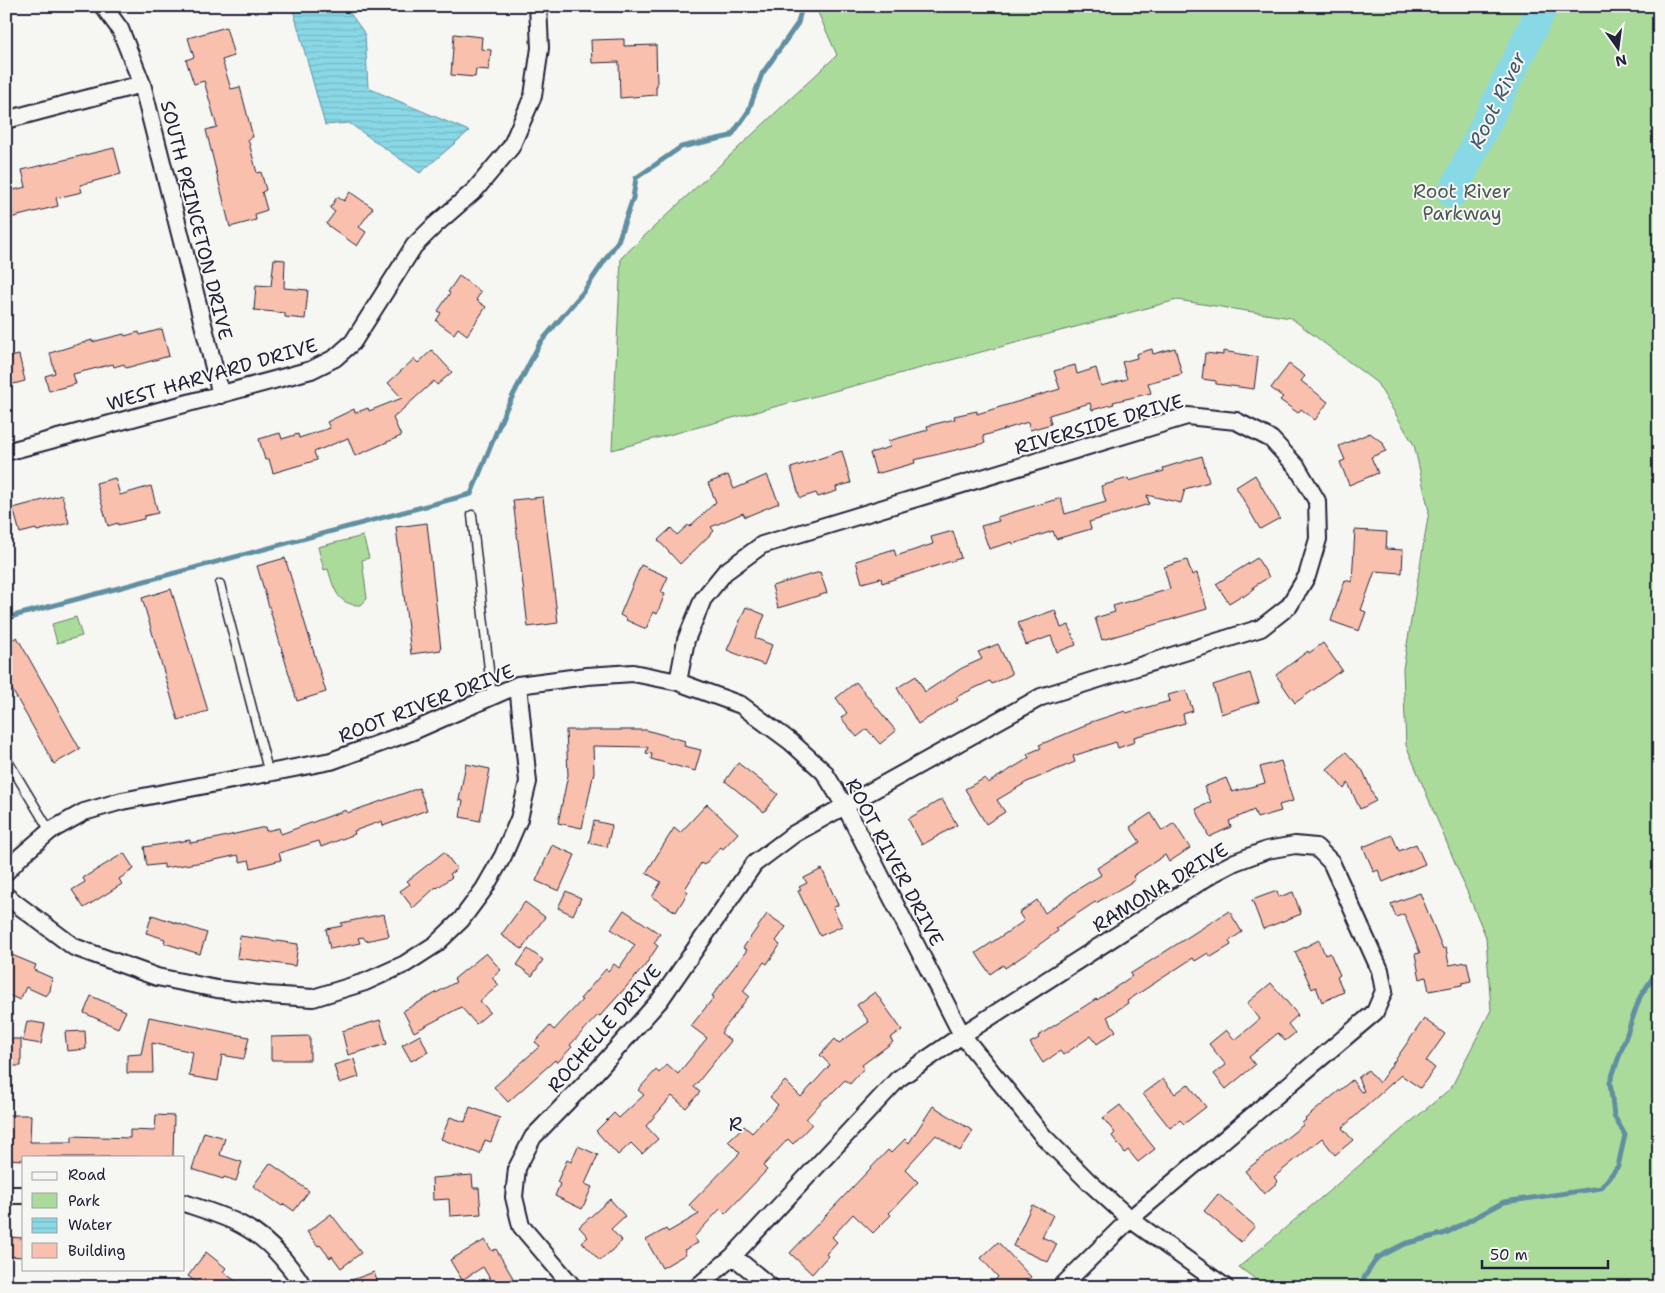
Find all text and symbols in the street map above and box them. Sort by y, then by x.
north arrow [1592,22,1642,72]
water label: Root River [1462,47,1532,153]
text: N [1614,51,1629,71]
street label: SOUTH PRINCETON DRIVE [155,98,238,343]
park label: Root River Parkway [1413,179,1511,226]
street label: WEST HARVARD DRIVE [104,332,321,417]
street label: RIVERSIDE DRIVE [1012,388,1186,461]
street label: ROOT RIVER DRIVE [335,658,518,748]
street label: ROOT RIVER DRIVE [840,774,949,950]
street label: RAMONA DRIVE [1088,837,1233,938]
street label: ROCHELLE DRIVE [542,959,667,1098]
district label: R [729,1111,743,1137]
legend [22,1156,185,1270]
text: Road [68,1165,106,1185]
text: Park [68,1191,100,1211]
text: Water [68,1215,112,1235]
scale bar [1482,1238,1609,1270]
text: Building [68,1241,125,1261]
text: 50 m [1490,1245,1528,1265]

